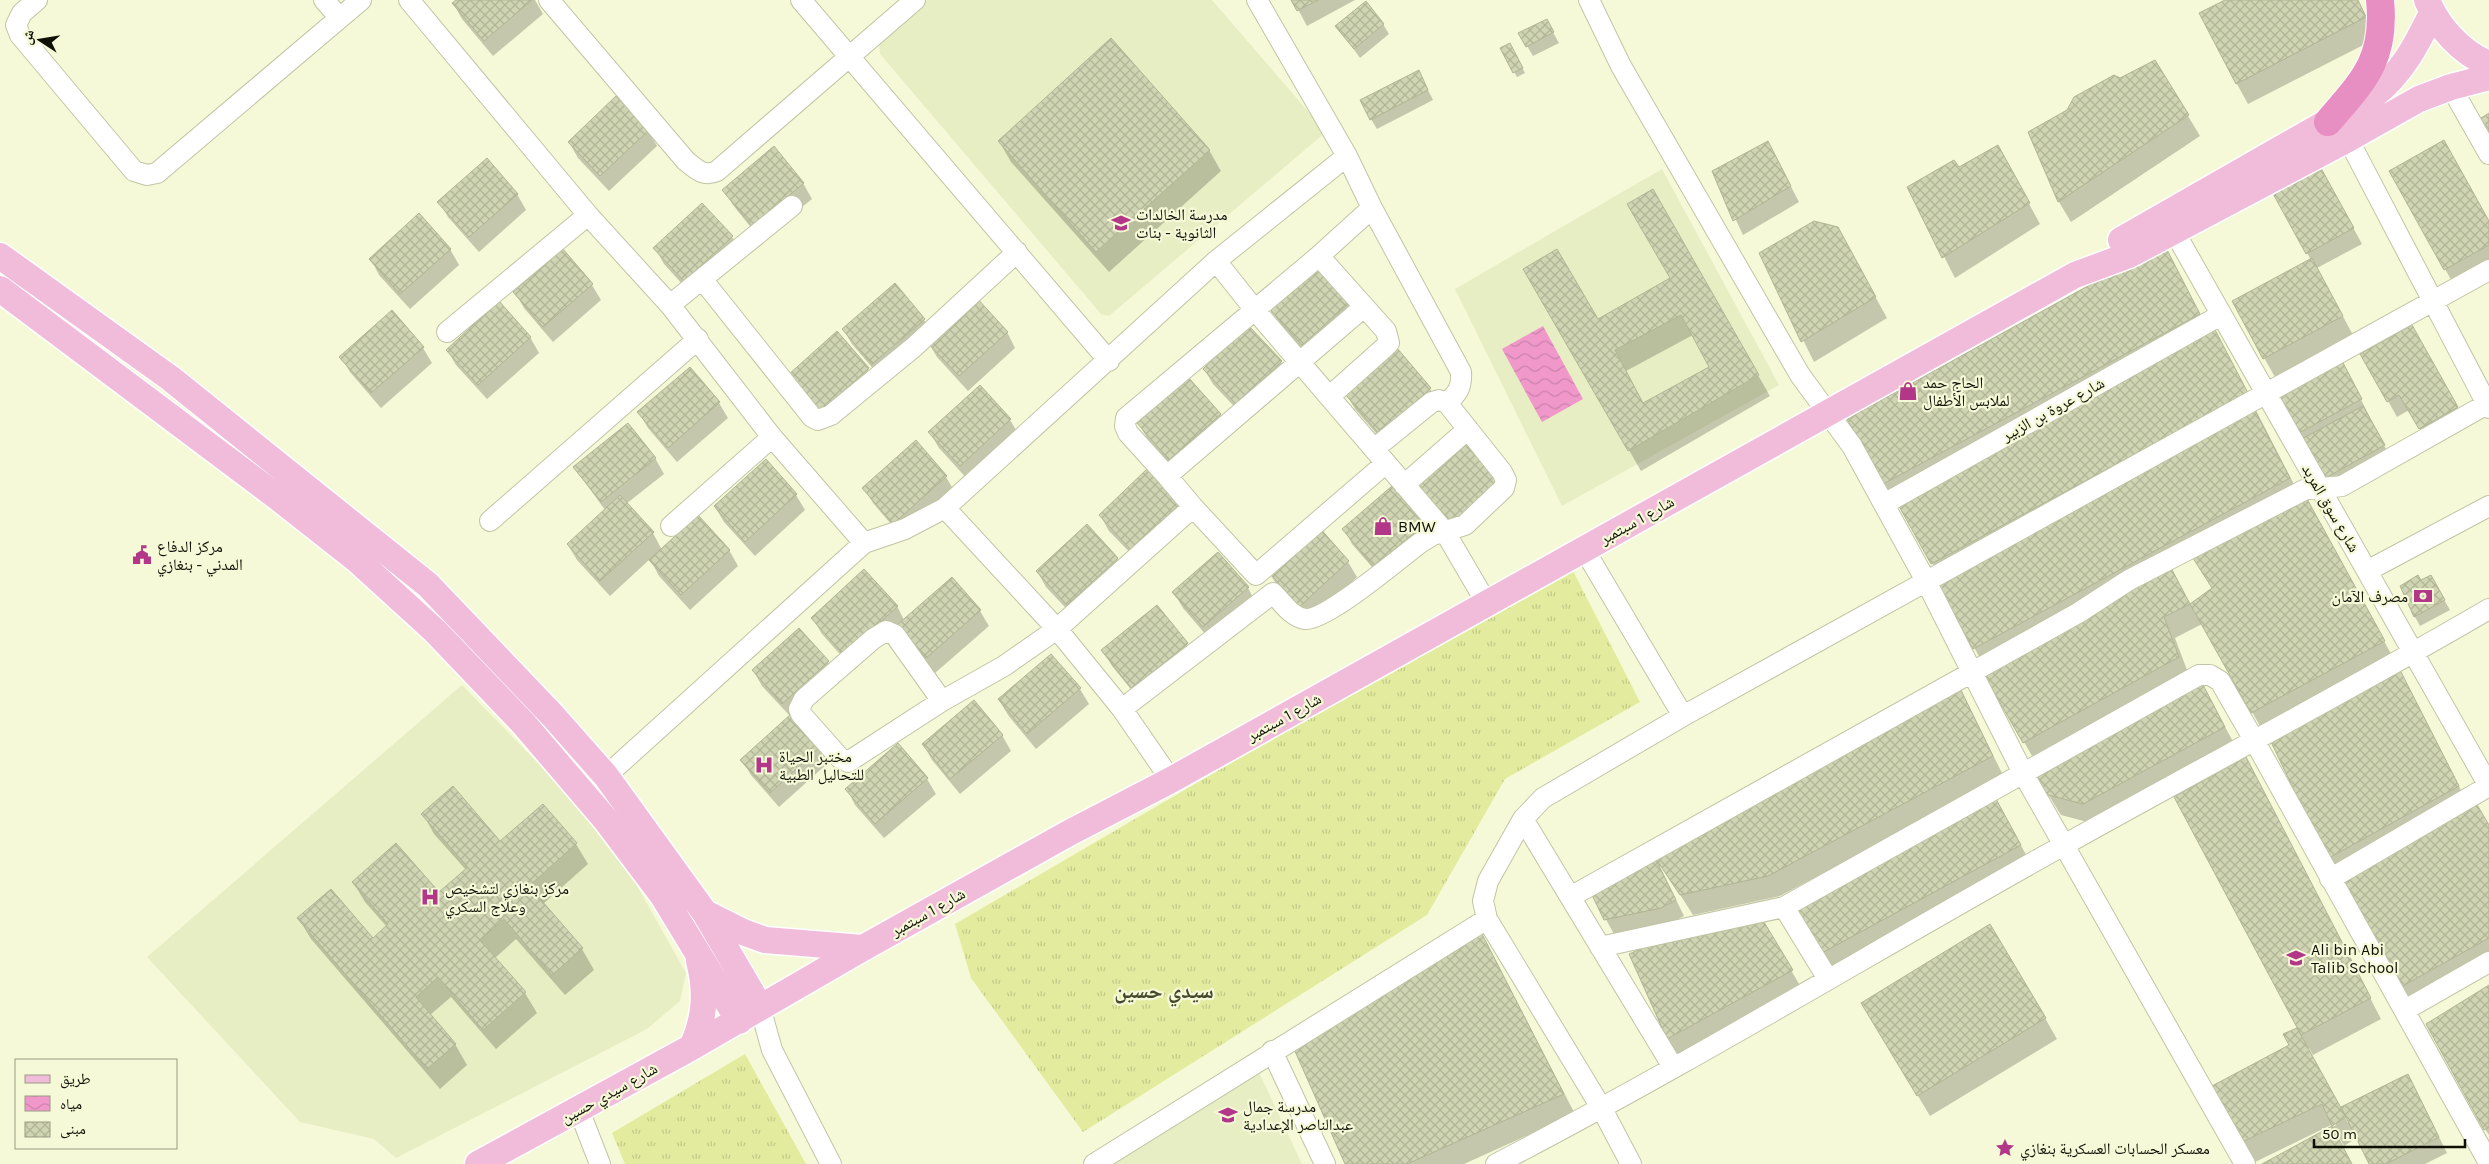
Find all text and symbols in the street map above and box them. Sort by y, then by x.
north arrow [15,15,65,65]
text: ش [18,28,38,46]
place label: مدرسة الخالدات الثانوية - بنات [1136,205,1228,242]
school or university icon: مدرسة الخالدات الثانوية - بنات [1110,212,1132,234]
place label: الحاج حمد لملابس الأطفال [1923,373,2010,411]
street label: شارع عروة بن الزبير [1997,373,2108,446]
shop icon: الحاج حمد لملابس الأطفال [1897,380,1919,402]
street label: شارع سوق المربد [2297,461,2364,556]
street label: شارع 1 سبتمبر [1596,492,1678,550]
shop icon: BMW [1372,515,1394,537]
place label: BMW [1398,517,1436,536]
place label: مركز الدفاع المدني - بنغازي [157,537,243,577]
public building icon: مركز الدفاع المدني - بنغازي [131,544,153,566]
bank icon: مصرف الآمان [2412,585,2434,607]
place label: مصرف الآمان [2332,587,2408,607]
street label: شارع 1 سبتمبر [1243,689,1325,747]
place label: مختبر الحياة للتحاليل الطبية [779,747,864,785]
hospital icon: مختبر الحياة للتحاليل الطبية [753,754,775,776]
place label: مركز بنغازي لتشخيص وعلاج السكري [445,879,569,919]
street label: شارع 1 سبتمبر [887,884,969,942]
hospital icon: مركز بنغازي لتشخيص وعلاج السكري [419,886,441,908]
place label: Ali bin Abi Talib School [2311,940,2399,977]
school or university icon: Ali bin Abi Talib School [2285,947,2307,969]
district label: سيدي حسين [1114,979,1214,1007]
legend [15,1059,178,1149]
street label: شارع سيدي حسين [557,1059,662,1130]
text: طريق [60,1070,91,1089]
text: مياه [60,1095,82,1113]
place label: مدرسة جمال عبدالناصر الإعدادية [1243,1097,1353,1134]
school or university icon: مدرسة جمال عبدالناصر الإعدادية [1217,1104,1239,1126]
scale bar [2314,1116,2465,1148]
text: مبنى [60,1120,86,1139]
text: 50 m [2322,1125,2357,1143]
place icon: معسكر الحسابات العسكرية بنغازي [1994,1137,2016,1159]
place label: معسكر الحسابات العسكرية بنغازي [2020,1139,2210,1161]

